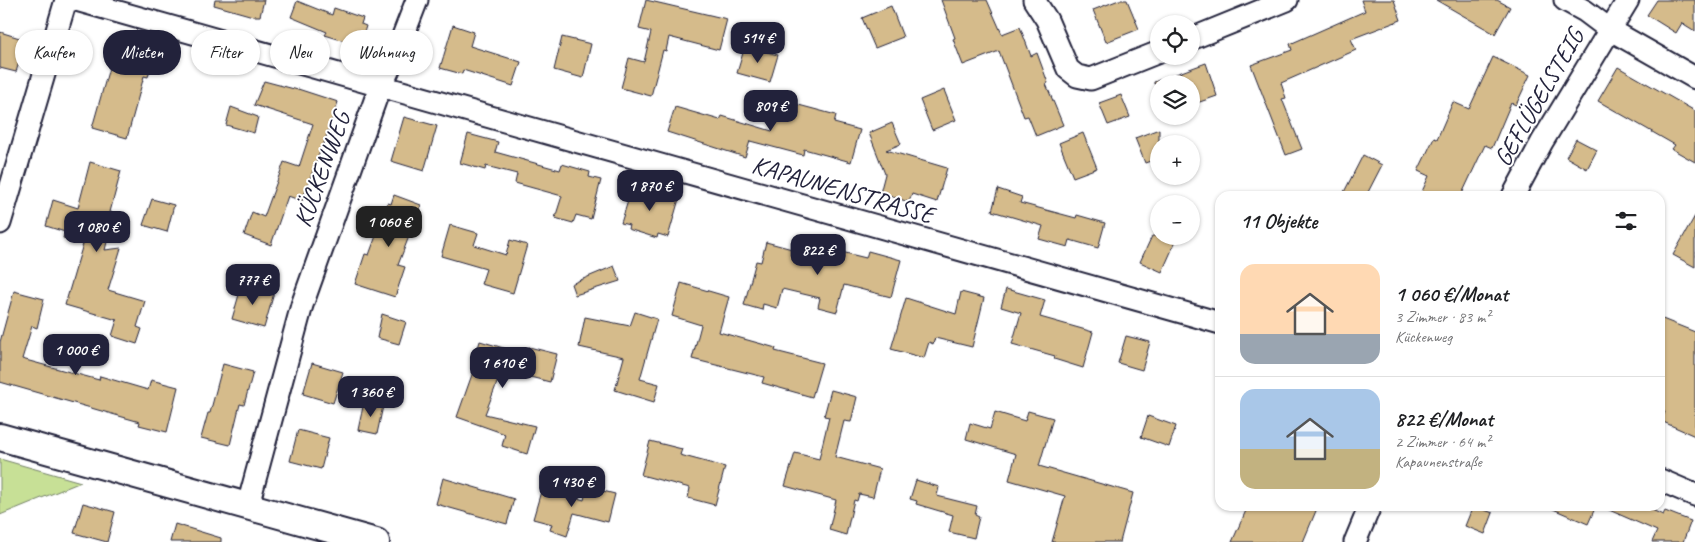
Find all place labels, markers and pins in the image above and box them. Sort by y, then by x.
pin: 514 € [723,22,793,64]
pin: 809 € [736,90,806,132]
pin: 1 870 € [604,170,696,212]
pin: 1 060 € [343,206,435,248]
pin: 1 080 € [51,210,143,253]
pin: 822 € [783,234,853,276]
pin: 777 € [218,264,288,306]
pin: 1 000 € [30,334,122,376]
pin: 1 610 € [457,346,549,389]
pin: 1 360 € [325,376,417,418]
pin: 1 430 € [526,466,618,508]

